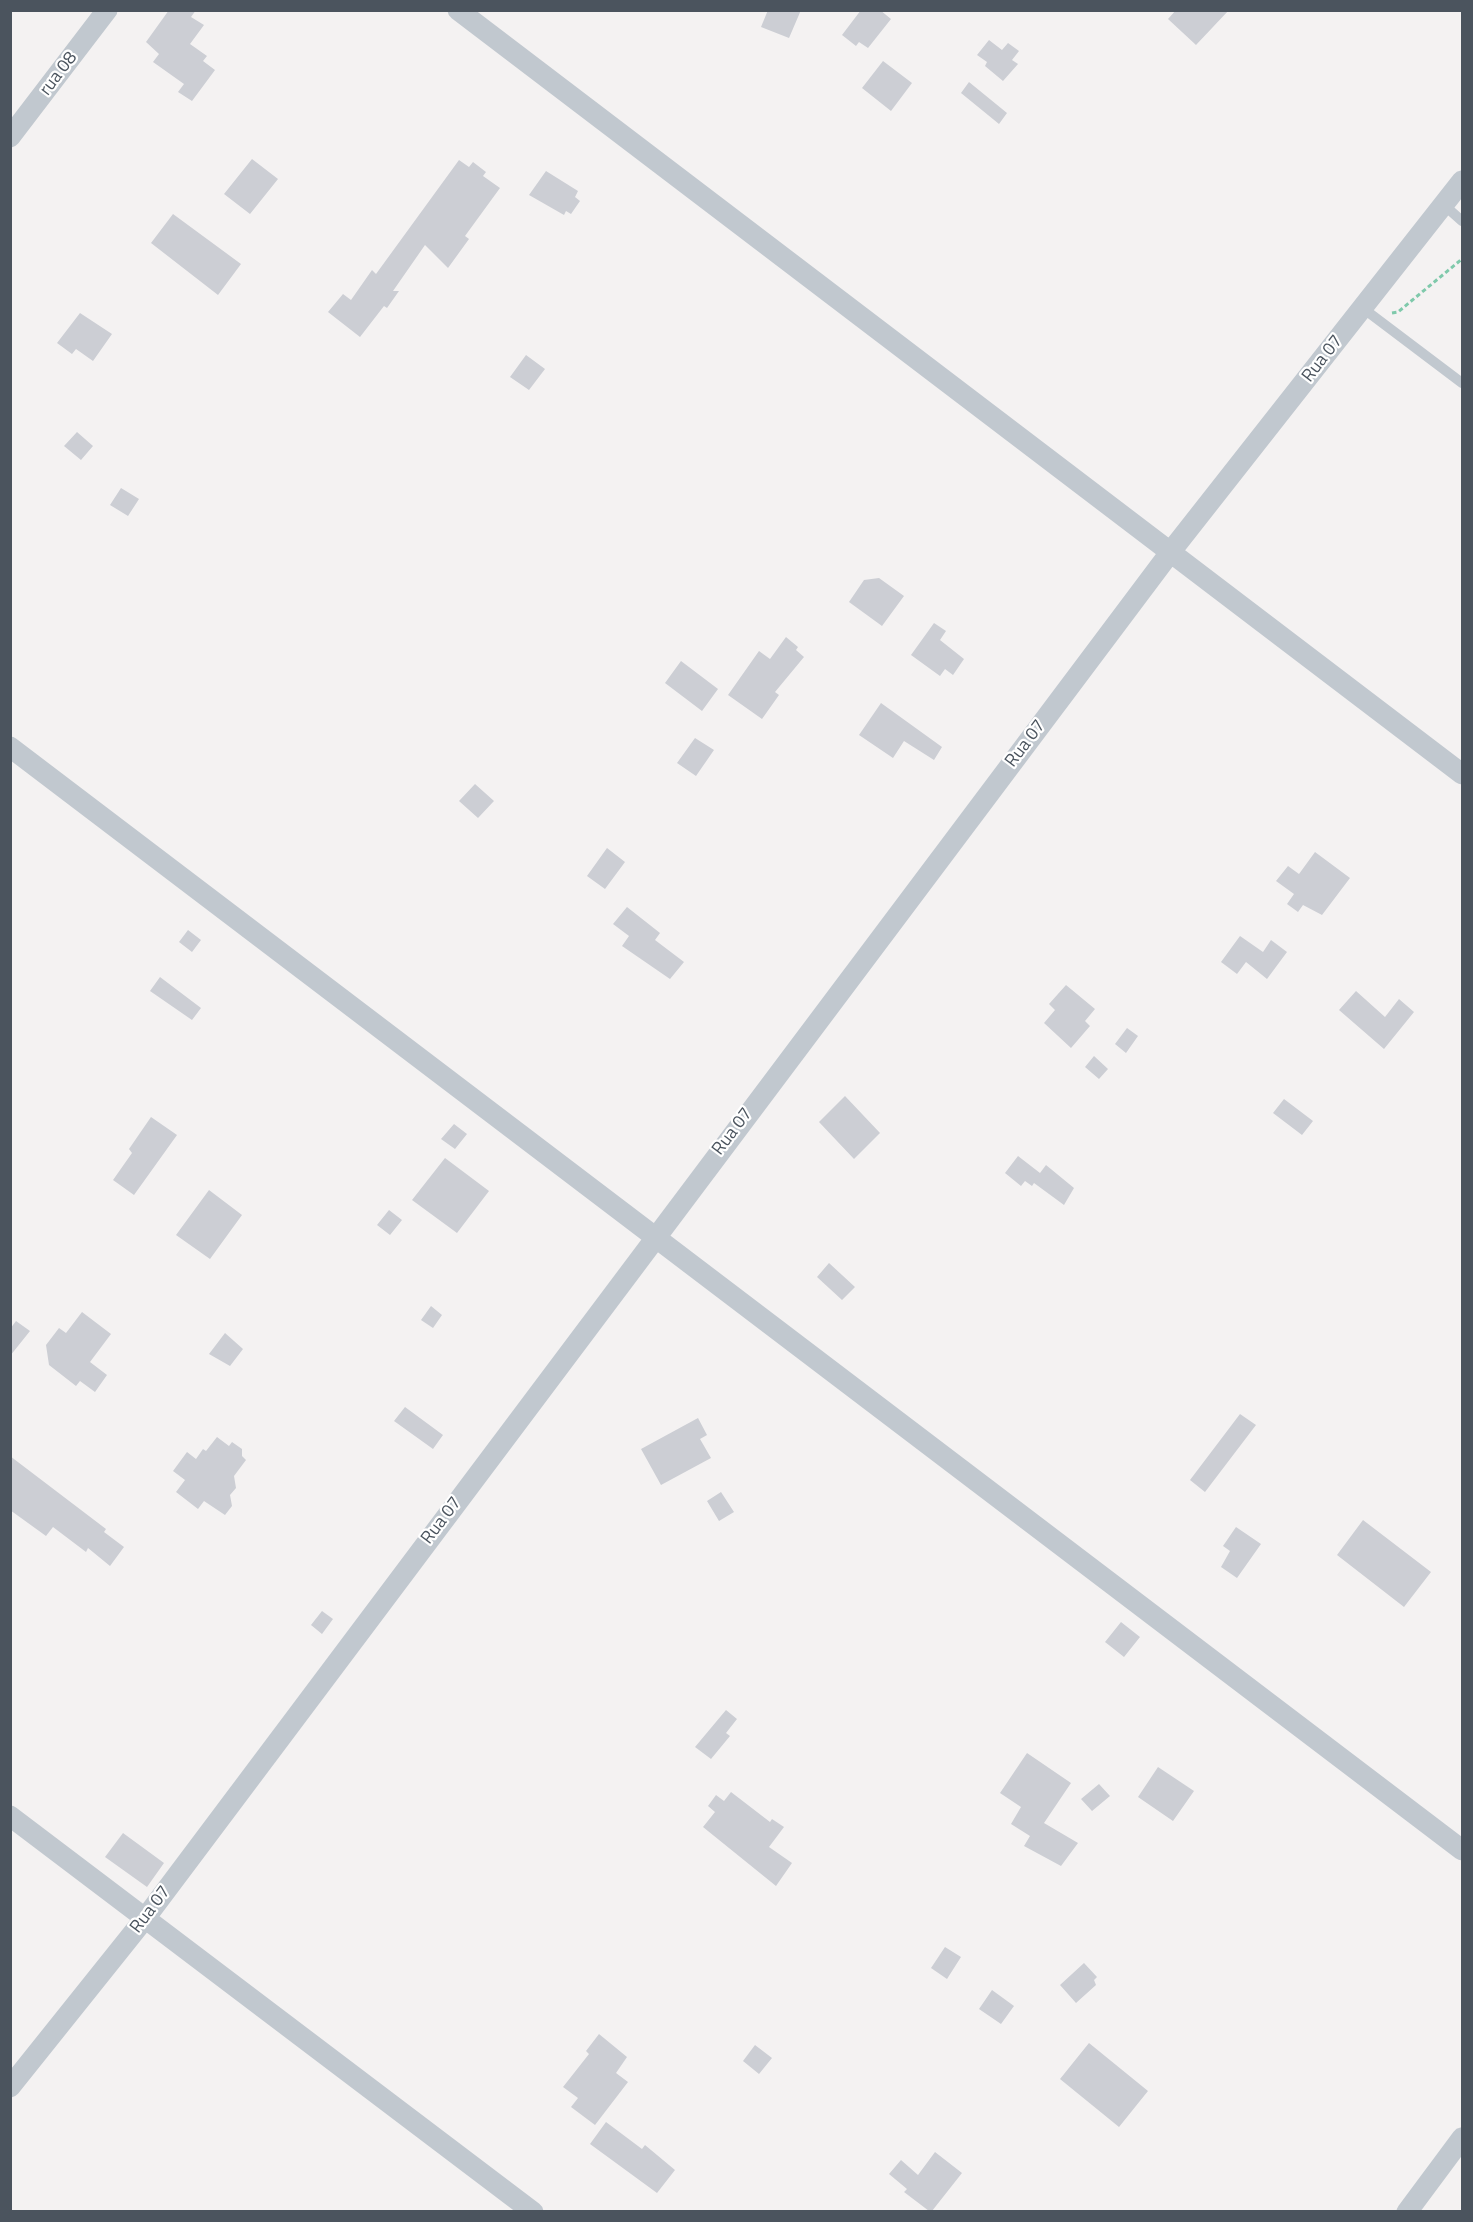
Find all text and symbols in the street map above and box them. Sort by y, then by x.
street label: rua 08 [36,48,82,100]
street label: Rua 07 [1298,331,1348,387]
street label: Rua 07 [1001,716,1051,772]
street label: Rua 07 [708,1104,758,1160]
street label: Rua 07 [417,1493,467,1549]
street label: Rua 07 [126,1882,176,1938]

